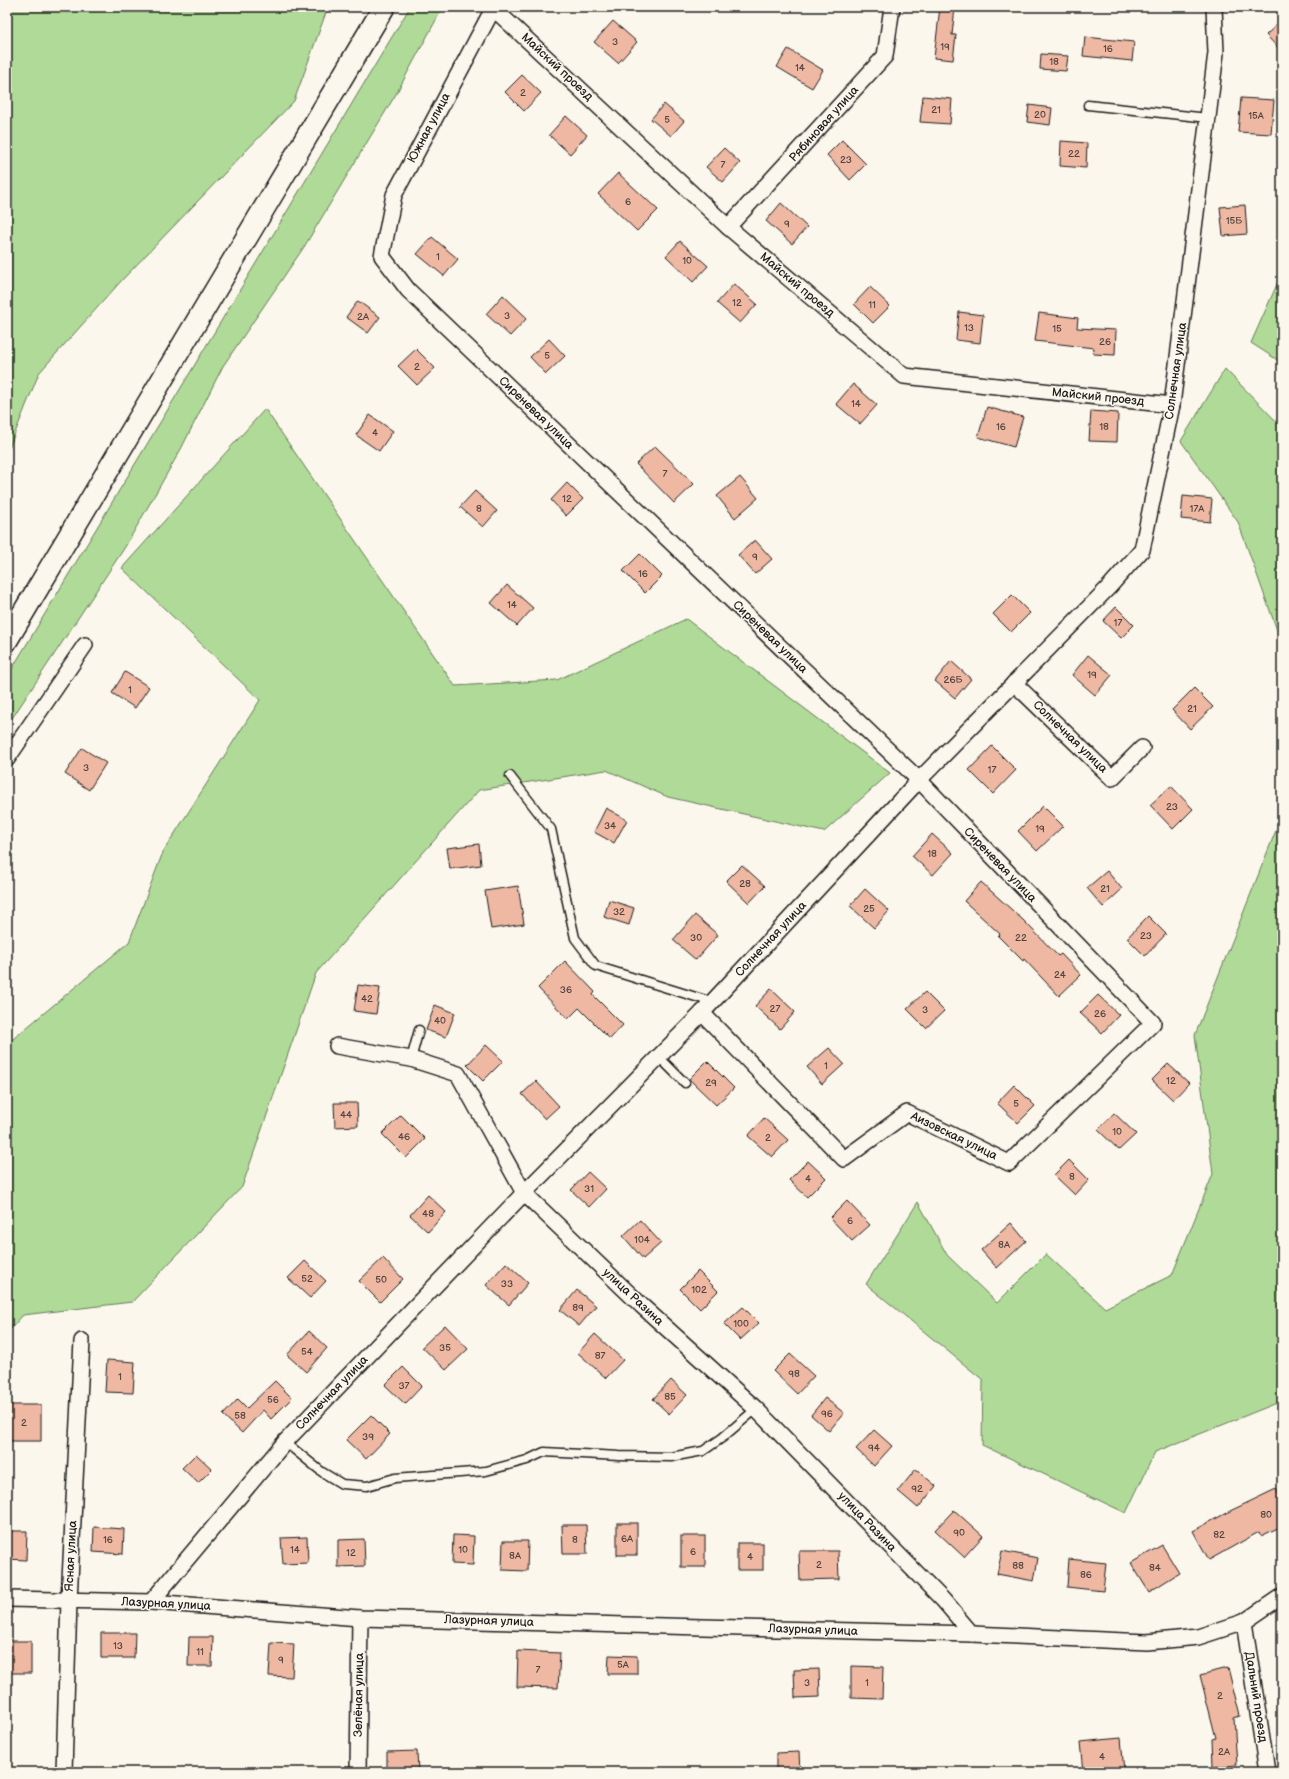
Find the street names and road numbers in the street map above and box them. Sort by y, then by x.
street label: Майский проезд [518,30,597,105]
street label: Рябиновая улица [786,83,862,165]
street label: Южная улица [404,90,454,166]
street label: Майский проезд [757,249,838,321]
street label: Солнечная улица [1162,322,1190,420]
street label: Сиреневая улица [495,373,577,453]
street label: Майский проезд [1051,385,1146,409]
street label: Сиреневая улица [729,597,811,677]
street label: Солнечная улица [1030,698,1110,776]
street label: Сиреневая улица [960,824,1040,906]
street label: Солнечная улица [732,898,810,980]
street label: Аизовская улица [907,1108,1000,1163]
street label: улица Разина [600,1265,666,1329]
street label: Солнечная улица [293,1353,371,1433]
street label: улица Разина [835,1489,899,1555]
street label: Ясная улица [62,1520,80,1592]
street label: Лазурная улица [120,1594,211,1614]
street label: Лазурная улица [443,1612,534,1630]
street label: Лазурная улица [767,1621,858,1639]
street label: Дальний проезд [1241,1651,1271,1744]
street label: Зелёная улица [351,1653,367,1737]

